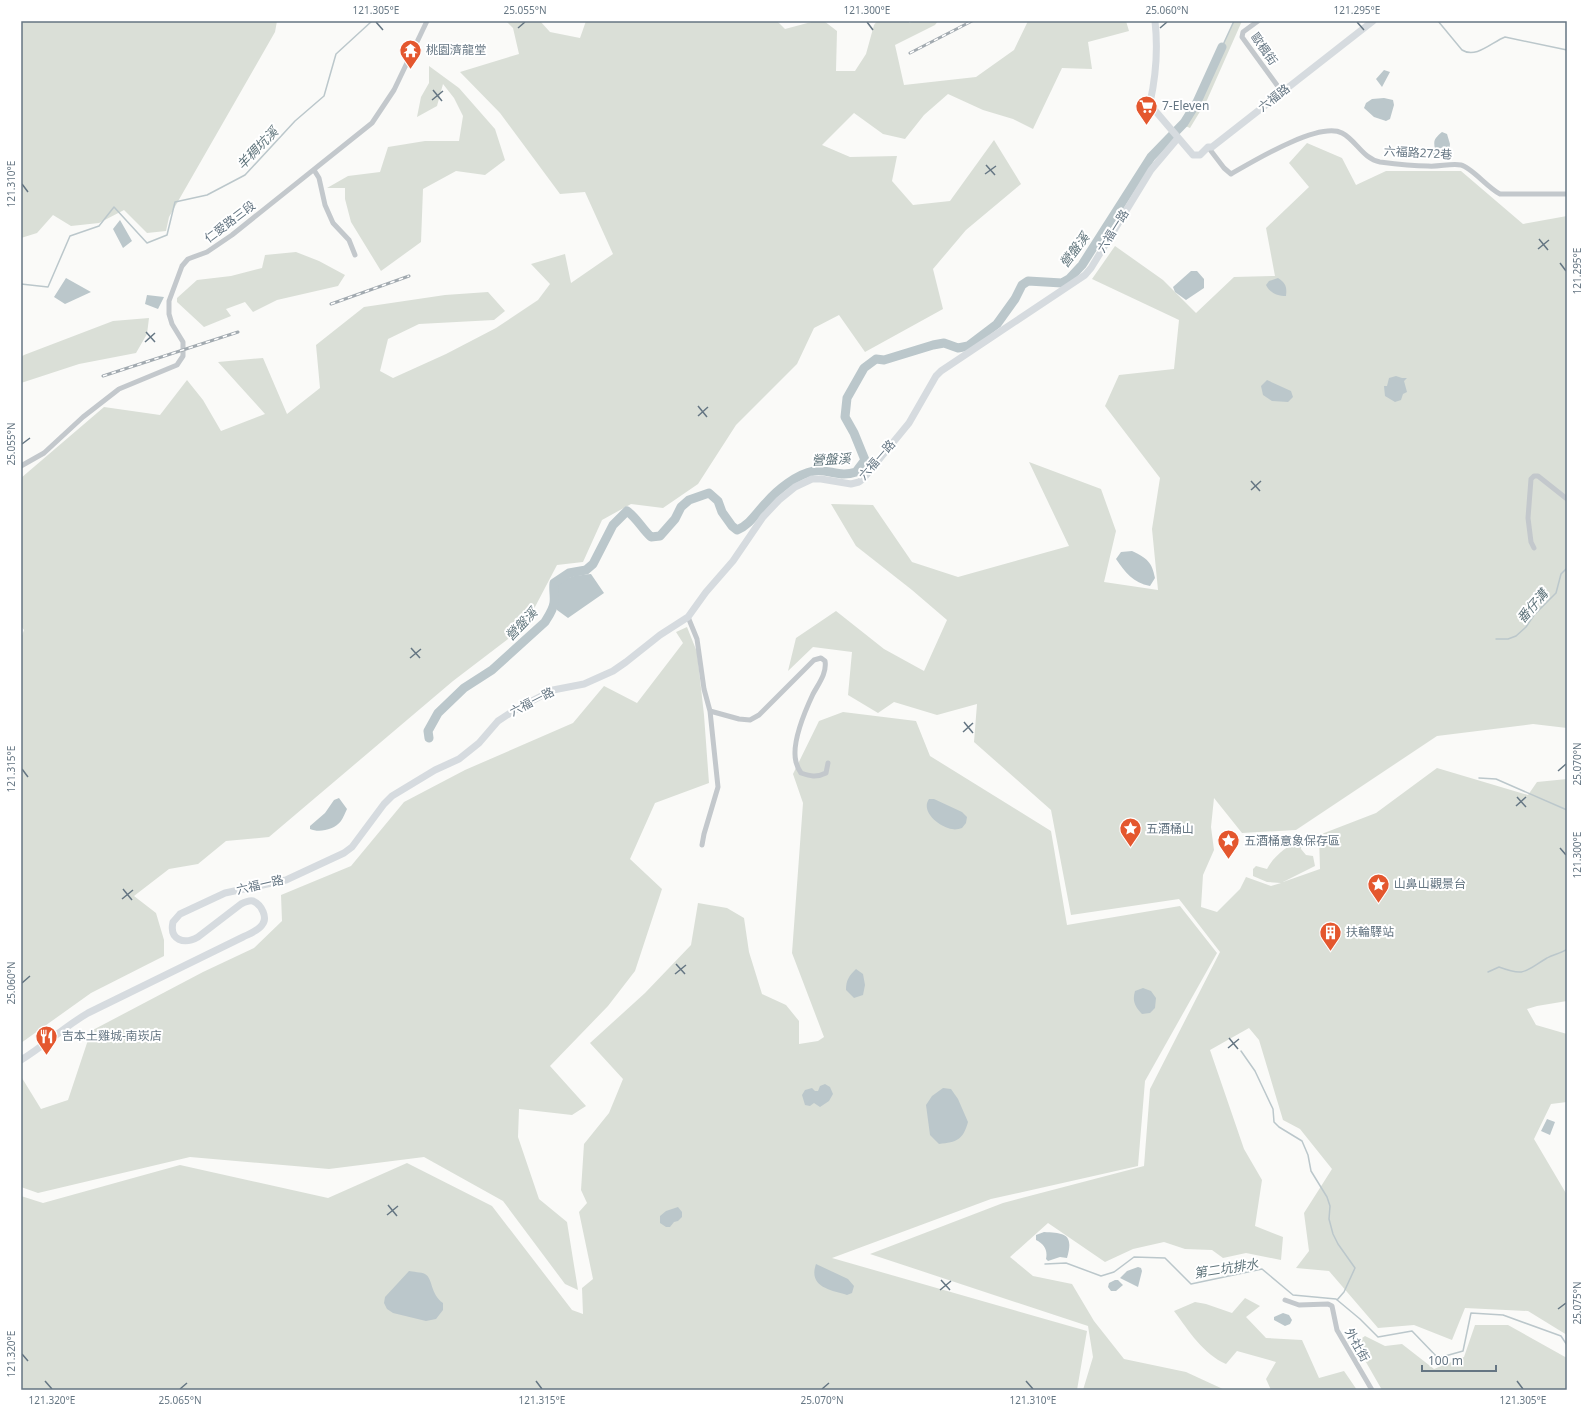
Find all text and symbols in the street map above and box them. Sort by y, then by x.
text: 121.305°E [353,3,399,17]
text: 25.055°N [503,3,547,17]
text: 121.300°E [844,3,890,17]
text: 25.060°N [1145,3,1189,17]
text: 121.295°E [1334,3,1380,17]
street label: 歐楓街 [1247,29,1282,68]
temple icon: 桃園濟龍堂 [398,37,424,70]
place label: 桃園濟龍堂 [426,41,486,58]
street label: 六福路 [1254,80,1293,115]
supermarket icon: 7-Eleven [1133,93,1159,126]
place label: 7-Eleven [1162,97,1209,114]
water label: 羊稠坑溪 [232,122,283,173]
street label: 六福路272巷 [1383,142,1453,163]
text: 121.310°E [4,161,18,207]
street label: 仁愛路三段 [201,197,259,246]
street label: 六福一路 [1093,206,1133,256]
water label: 營盤溪 [1055,227,1094,271]
text: 121.295°E [1570,248,1584,294]
text: 25.055°N [4,422,18,466]
street label: 六福一路 [854,436,899,483]
water label: 營盤溪 [811,449,853,469]
water label: 番仔溝 [1512,584,1553,627]
water label: 營盤溪 [501,602,542,644]
street label: 六福一路 [507,683,557,720]
text: 25.070°N [1570,742,1584,786]
text: 121.315°E [4,746,18,792]
place icon: 五酒桶山 [1118,816,1144,849]
place label: 五酒桶山 [1146,820,1194,837]
place icon: 五酒桶意象保存區 [1215,828,1241,861]
place label: 五酒桶意象保存區 [1244,832,1340,849]
text: 121.300°E [1570,832,1584,878]
street label: 六福一路 [235,871,285,898]
place icon: 山鼻山觀景台 [1366,871,1392,904]
place label: 山鼻山觀景台 [1394,875,1466,892]
building icon: 扶輪驛站 [1318,919,1344,952]
place label: 扶輪驛站 [1346,923,1394,940]
text: 25.060°N [4,961,18,1005]
restaurant icon: 吉本土雞城-南崁店 [34,1023,60,1056]
place label: 吉本土雞城-南崁店 [62,1027,162,1044]
water label: 第二坑排水 [1192,1254,1260,1282]
text: 25.075°N [1570,1281,1584,1325]
street label: 外社街 [1341,1325,1374,1365]
text: 121.320°E [4,1331,18,1377]
scale bar [1422,1347,1496,1373]
text: 100 m [1428,1352,1463,1369]
text: 121.320°E [29,1393,75,1407]
text: 25.065°N [158,1393,202,1407]
text: 121.315°E [519,1393,565,1407]
text: 25.070°N [800,1393,844,1407]
text: 121.310°E [1010,1393,1056,1407]
text: 121.305°E [1500,1393,1546,1407]

